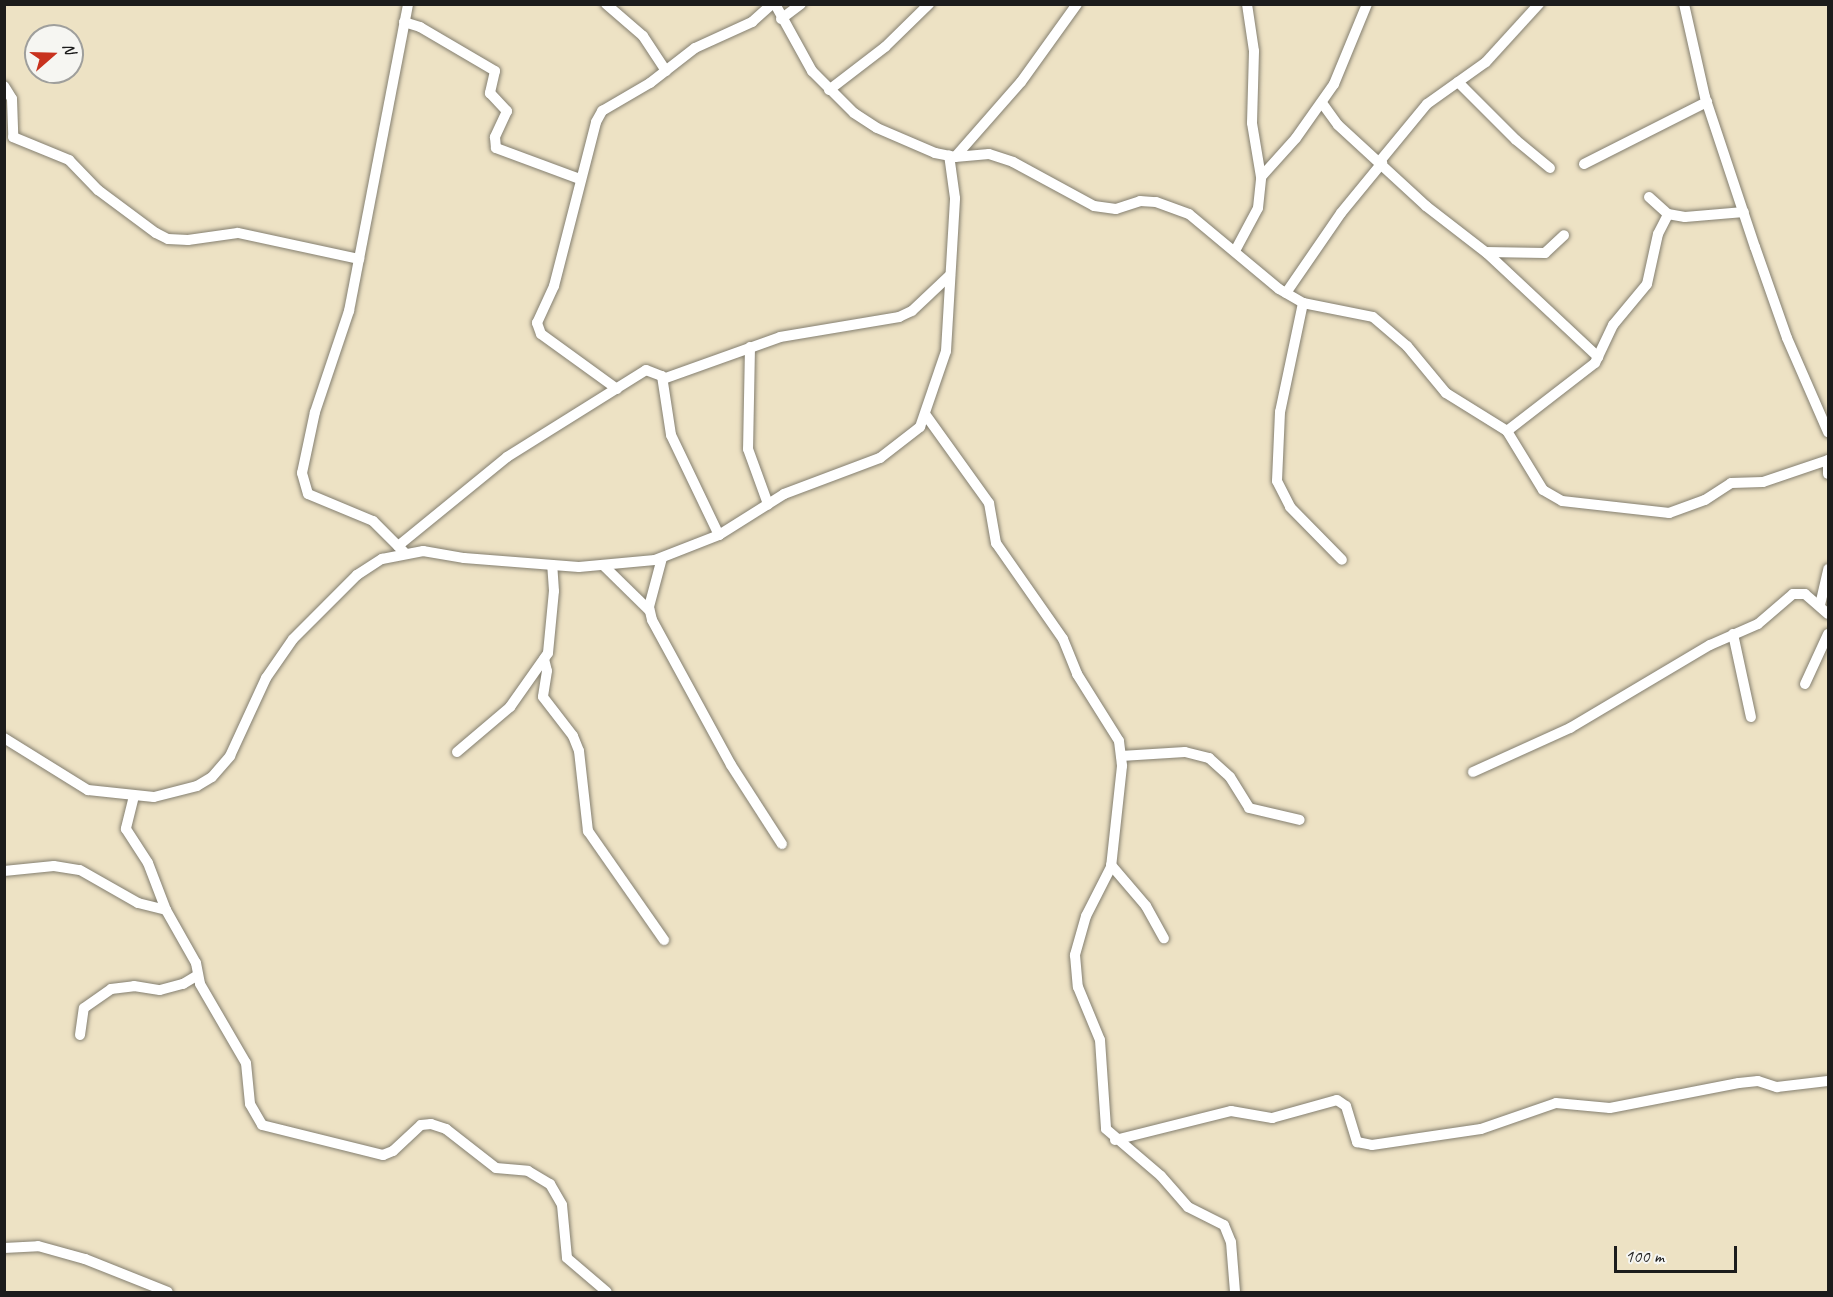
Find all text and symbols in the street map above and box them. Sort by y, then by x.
north arrow [24,24,84,84]
text: N [58,40,80,57]
scale bar [1617,1234,1740,1272]
text: 100 m [1625,1245,1664,1267]

